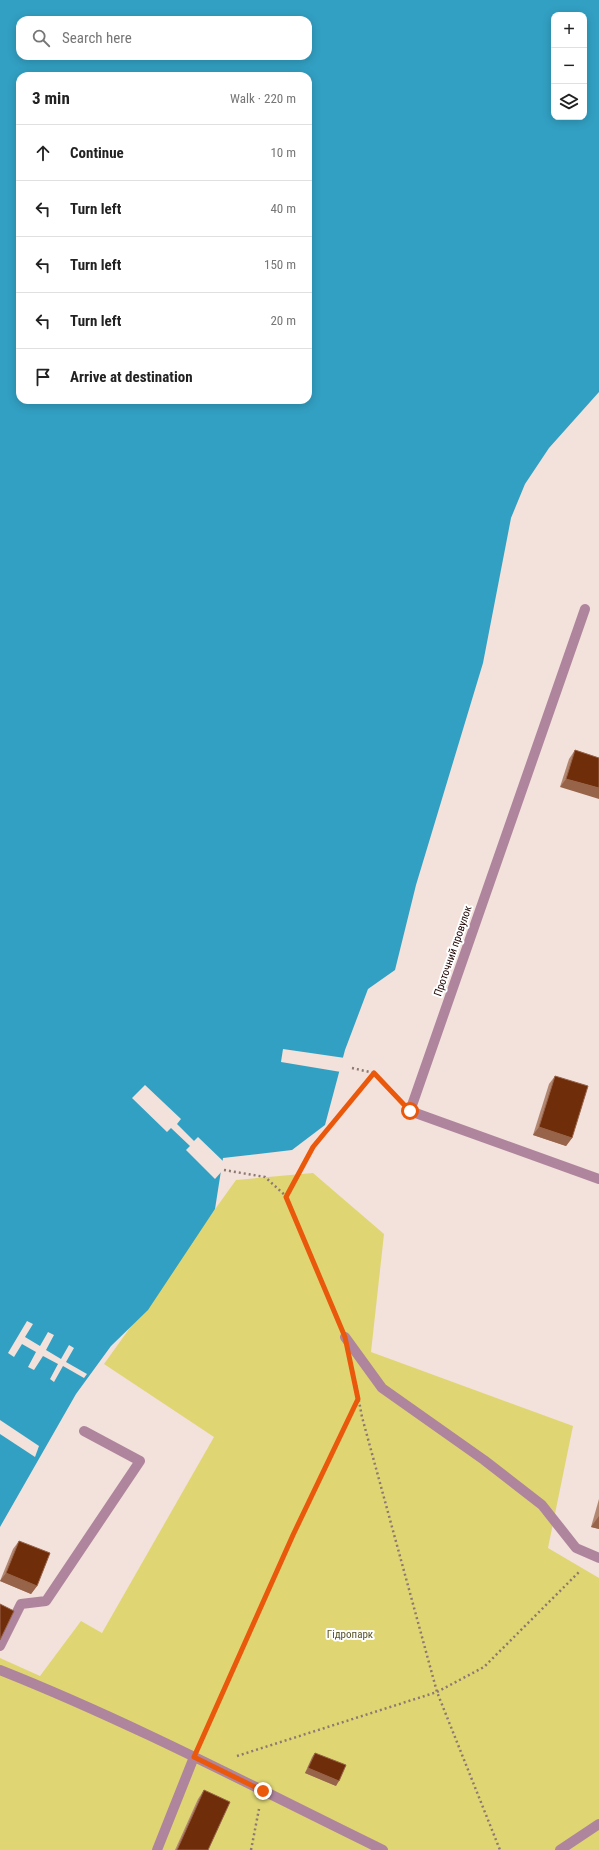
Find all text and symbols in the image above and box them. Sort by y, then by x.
map controls [551,12,587,120]
button: + [551,12,587,48]
search box [16,16,312,60]
icon: search [30,27,52,49]
text: Search here [62,29,132,47]
button: − [551,48,587,84]
button: layers [551,84,587,120]
text: 3 min [32,88,70,108]
text: Walk · 220 m [230,91,296,106]
icon: ahead [32,142,54,164]
text: Continue [70,144,124,162]
text: 10 m [270,145,296,160]
icon: left [32,198,54,220]
text: Turn left [70,200,121,218]
text: 40 m [270,201,296,216]
icon: left [32,254,54,276]
text: Turn left [70,256,121,274]
text: 150 m [264,257,296,272]
icon: left [32,310,54,332]
text: Turn left [70,312,121,330]
text: 20 m [270,313,296,328]
icon: arrive [32,366,54,388]
text: Arrive at destination [70,368,193,386]
street label: Проточний провулок [431,903,475,998]
route start [401,1102,419,1120]
park label: Гідропарк [327,1628,374,1641]
route end [254,1782,272,1800]

